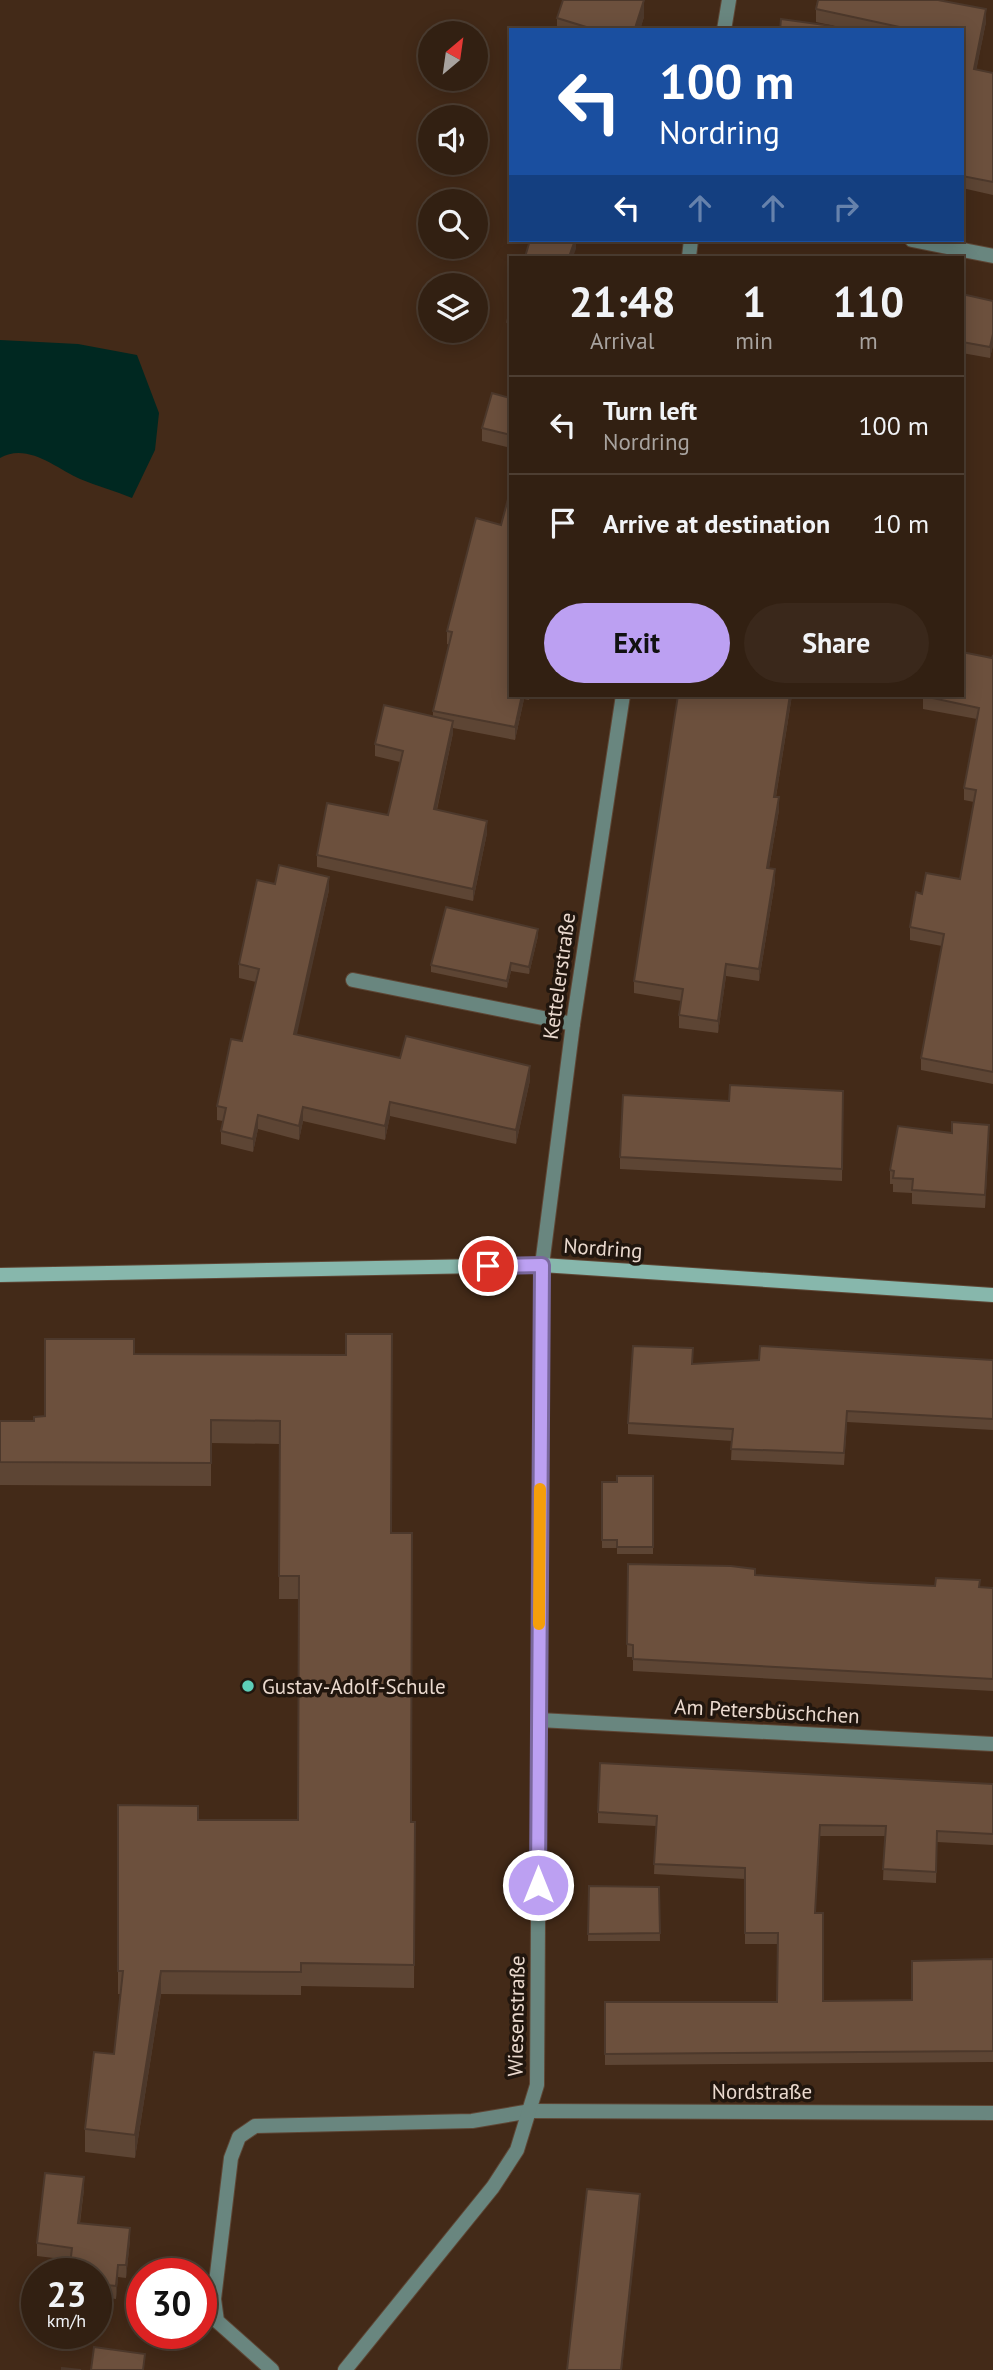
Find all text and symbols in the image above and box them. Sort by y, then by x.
north arrow [418,21,488,91]
map controls [418,21,488,343]
text: 100 m [659,49,794,113]
icon: left [544,56,635,147]
button: sound [418,105,488,175]
text: Nordring [659,111,780,153]
button: search [418,189,488,259]
icon: left [608,189,646,227]
icon: ahead [681,189,719,227]
icon: ahead [754,189,792,227]
icon: right [827,189,865,227]
button: layers [418,273,488,343]
text: 21:48 [569,274,675,329]
text: 1 [742,274,766,329]
text: 110 [833,274,904,329]
text: Arrival [590,326,654,355]
text: min [735,326,773,355]
text: m [859,326,878,355]
text: Turn left [603,394,697,427]
icon: left [544,406,582,444]
text: 100 m [858,409,929,442]
text: Nordring [603,427,690,456]
icon: arrive [544,504,582,542]
text: Arrive at destination [603,507,830,540]
text: 10 m [873,507,929,540]
button: Exit [544,603,730,683]
button: Share [744,603,929,683]
street label: Kettelerstraße [537,911,581,1041]
street label: Nordring [562,1232,644,1264]
pin [458,1236,518,1296]
icon: arrive [469,1247,507,1285]
place label: Gustav-Adolf-Schule [262,1673,446,1700]
marker: Gustav-Adolf-Schule [240,1678,256,1694]
street label: Am Petersbüschchen [674,1693,860,1729]
position arrow [501,1848,575,1922]
street label: Wiesenstraße [501,1955,531,2077]
street label: Nordstraße [712,2078,812,2105]
speed limit sign: 30 [126,2258,217,2349]
text: 23 [47,2271,86,2317]
text: km/h [47,2309,86,2332]

